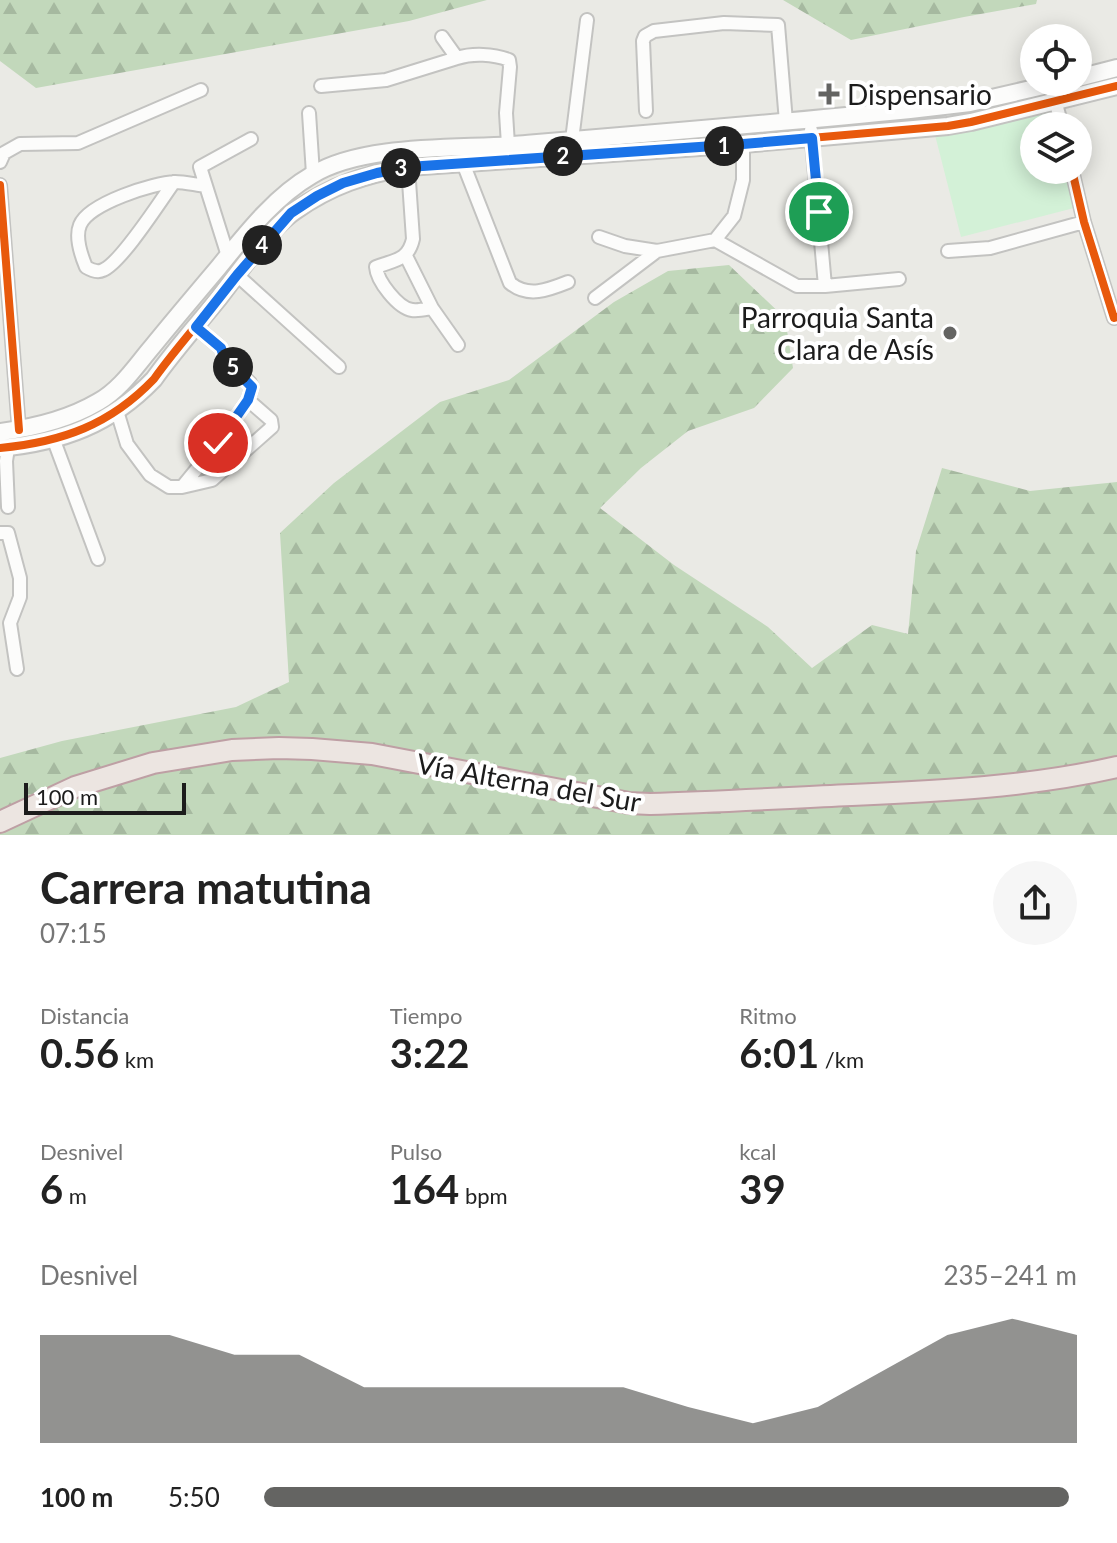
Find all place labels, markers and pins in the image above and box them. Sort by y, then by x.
place label: Dispensario [847,77,992,111]
marker: Dispensario [818,83,840,105]
pin: 1 [704,126,744,166]
pin: 2 [543,136,583,176]
pin: 3 [381,148,421,188]
pin [785,178,853,246]
pin: 4 [242,225,282,265]
place label: Parroquia Santa Clara de Asís [741,300,934,366]
marker: Parroquia Santa Clara de Asís [941,324,959,342]
pin: 5 [213,347,253,387]
pin [184,409,252,477]

